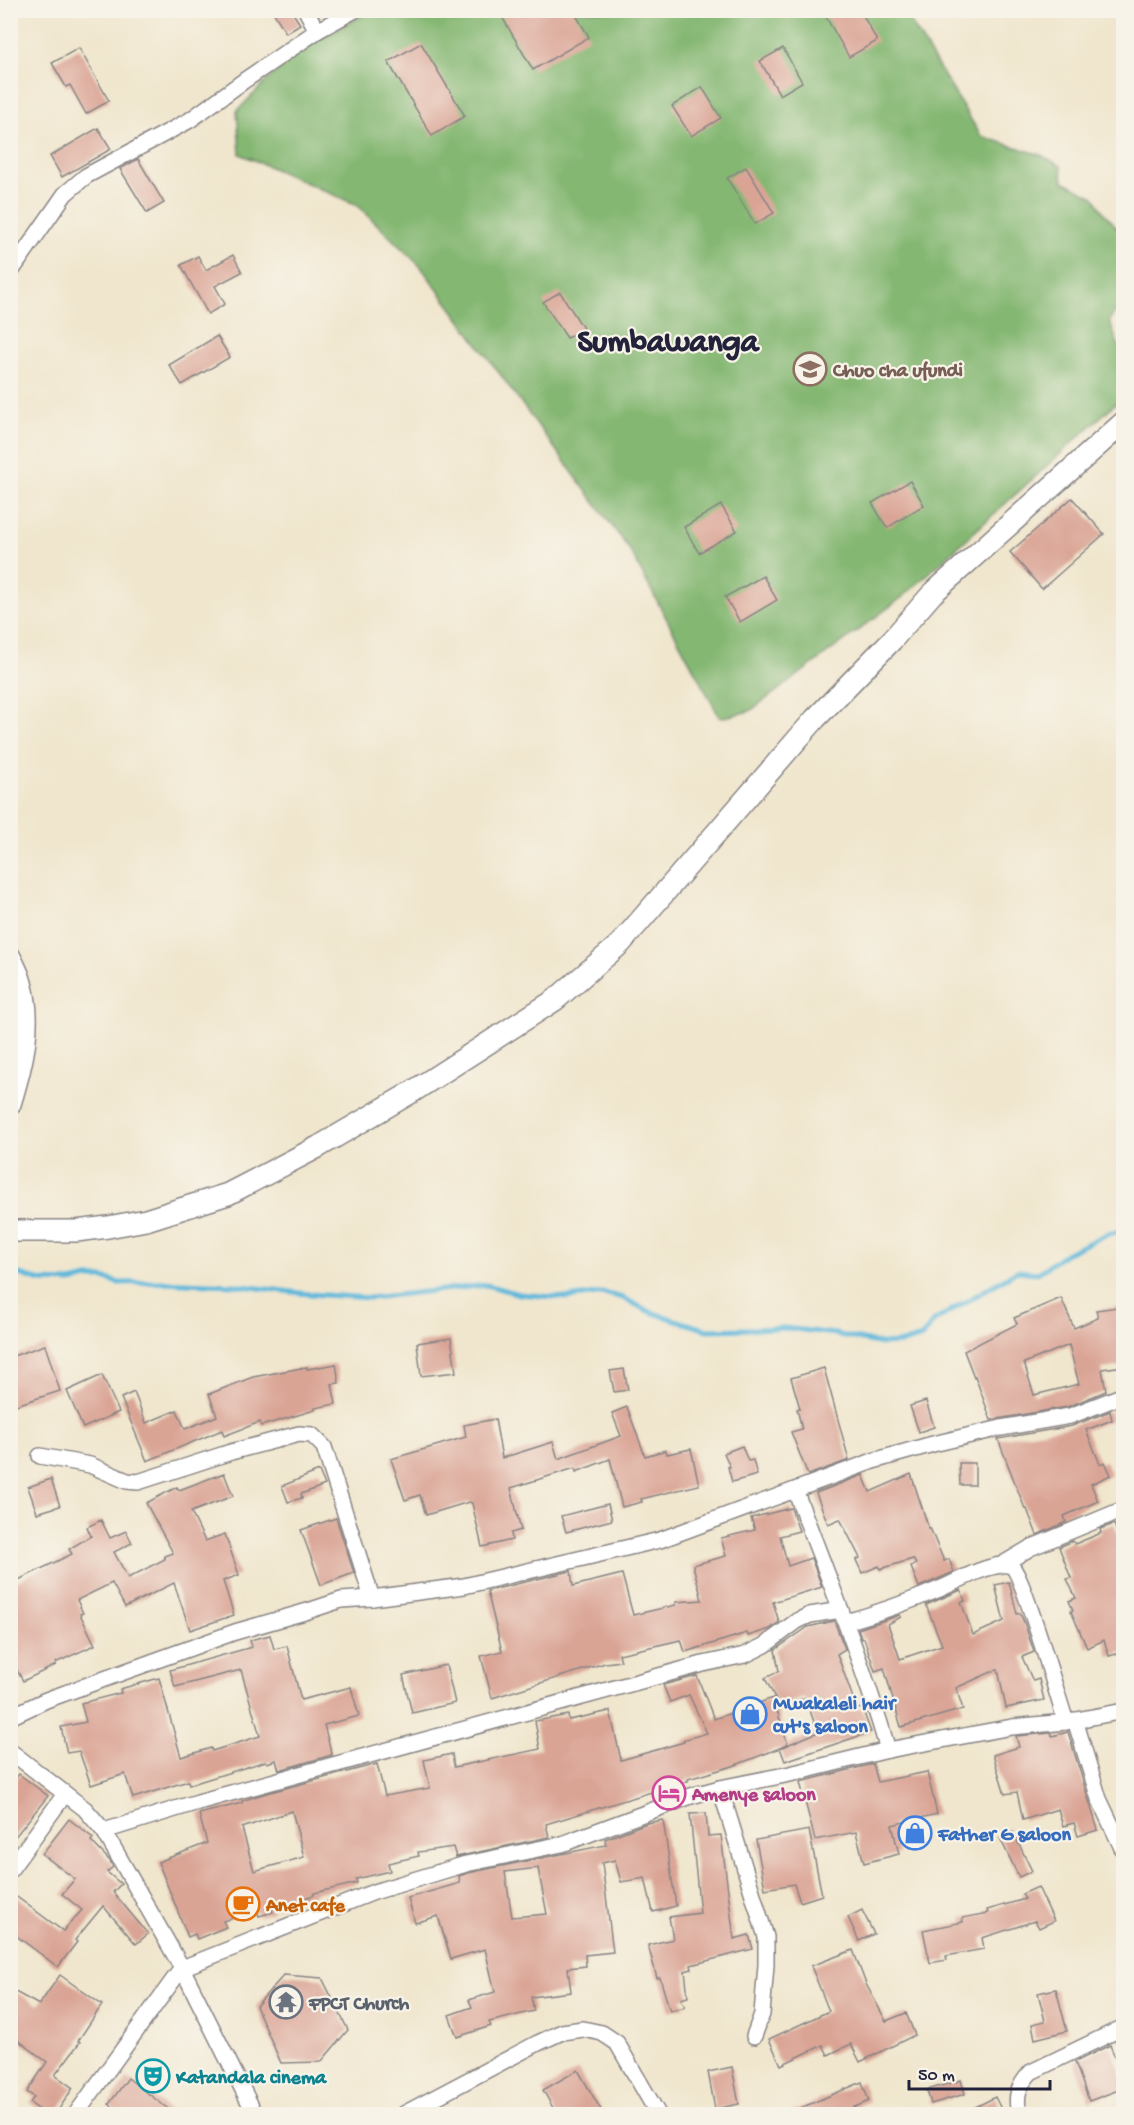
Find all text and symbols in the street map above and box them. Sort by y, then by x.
district label: Sumbawanga [578,325,761,363]
school or university icon: Chuo cha ufundi [792,351,828,387]
place label: Chuo cha ufundi [832,361,963,384]
place label: Mwakaleli hair cut's saloon [773,1694,897,1740]
shop icon: Mwakaleli hair cut's saloon [732,1696,768,1732]
hotel icon: Amenye saloon [651,1775,687,1811]
place label: Amenye saloon [691,1785,816,1808]
shop icon: Father G saloon [897,1815,933,1851]
place label: Father G saloon [937,1825,1071,1848]
cafe icon: Anet cafe [225,1886,261,1922]
place label: Anet cafe [265,1896,346,1919]
temple icon: FPCT Church [268,1984,304,2020]
place label: FPCT Church [308,1994,409,2017]
scale bar [909,2053,1050,2091]
theatre icon: Katandala cinema [135,2058,171,2094]
text: 50 m [918,2066,955,2087]
place label: Katandala cinema [175,2068,327,2091]

